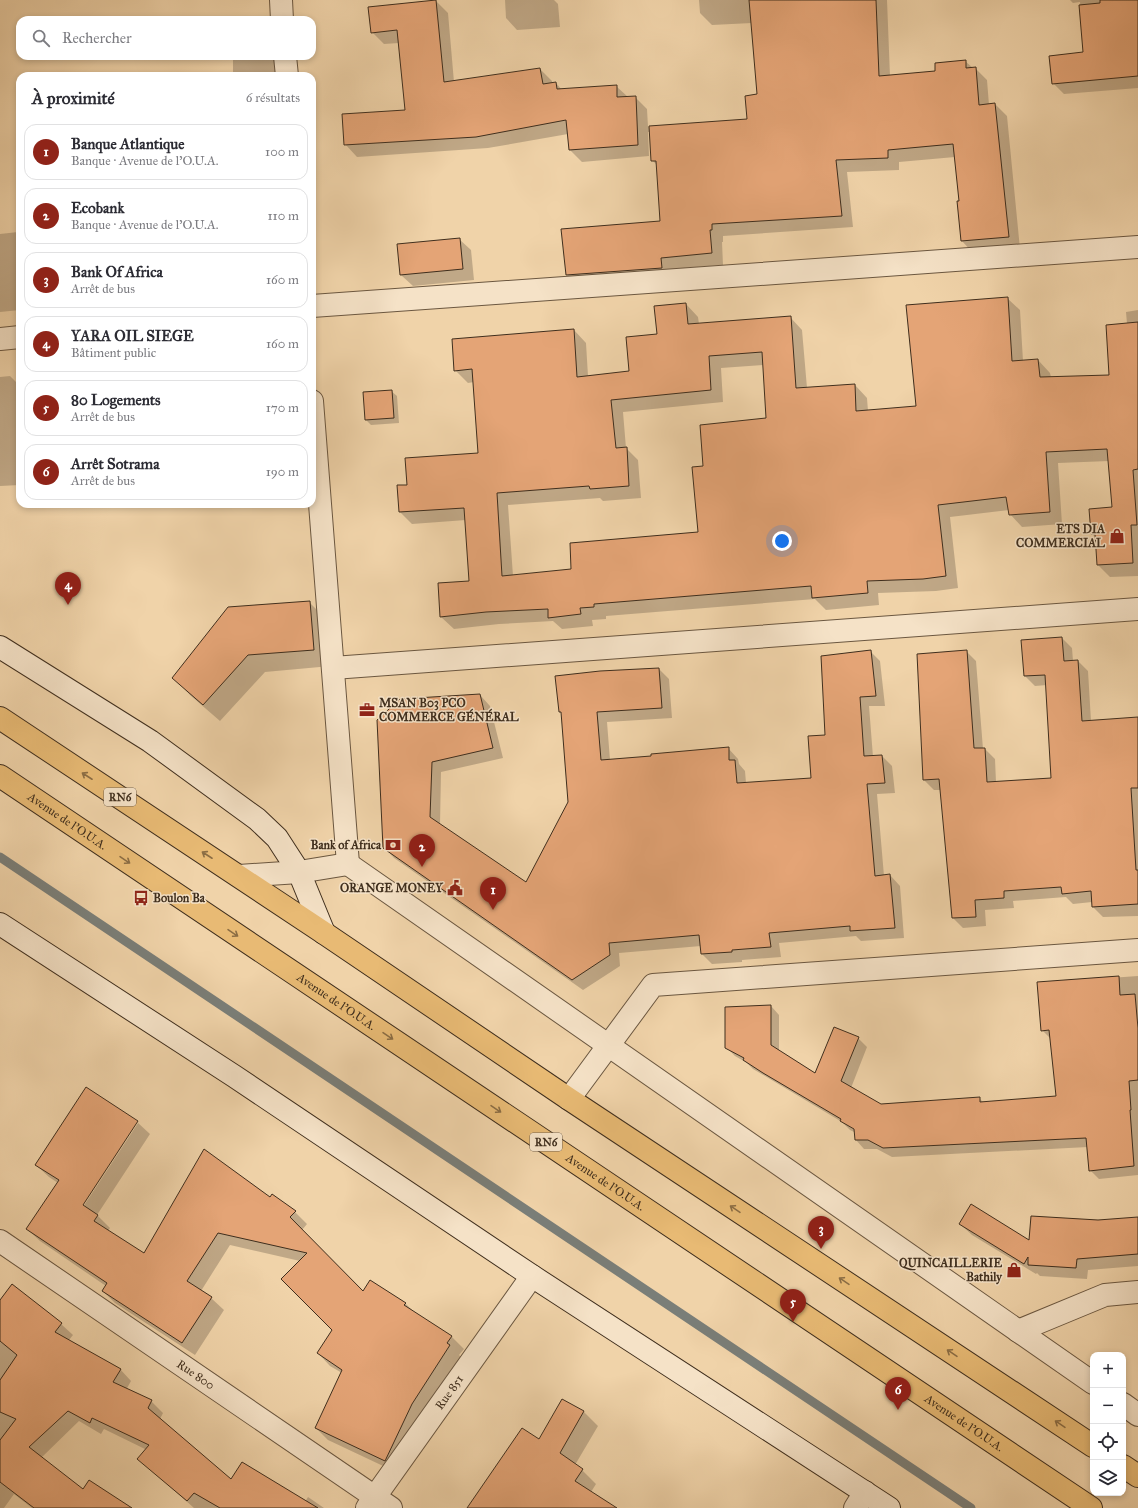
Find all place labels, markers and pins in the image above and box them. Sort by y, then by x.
place label: ETS DIA COMMERCIAL [1016,522,1106,550]
shop icon: ETS DIA COMMERCIAL [1108,527,1126,545]
pin: 4 [55,572,81,605]
place label: MSAN B03 PCO COMMERCE GÉNÉRAL [379,696,519,724]
office icon: MSAN B03 PCO COMMERCE GÉNÉRAL [358,701,376,719]
pin: 2 [409,834,435,867]
bank icon: Bank of Africa [384,836,402,854]
place label: Bank of Africa [311,838,382,852]
pin: 1 [480,877,506,910]
public building icon: ORANGE MONEY [446,879,464,897]
place label: ORANGE MONEY [340,881,444,895]
bus stop icon: Boulon Ba [132,889,150,907]
place label: Boulon Ba [153,891,206,905]
pin: 3 [808,1216,834,1249]
place label: QUINCAILLERIE Bathily [899,1256,1003,1285]
shop icon: QUINCAILLERIE Bathily [1005,1261,1023,1279]
pin: 5 [780,1289,806,1322]
pin: 6 [885,1377,911,1410]

